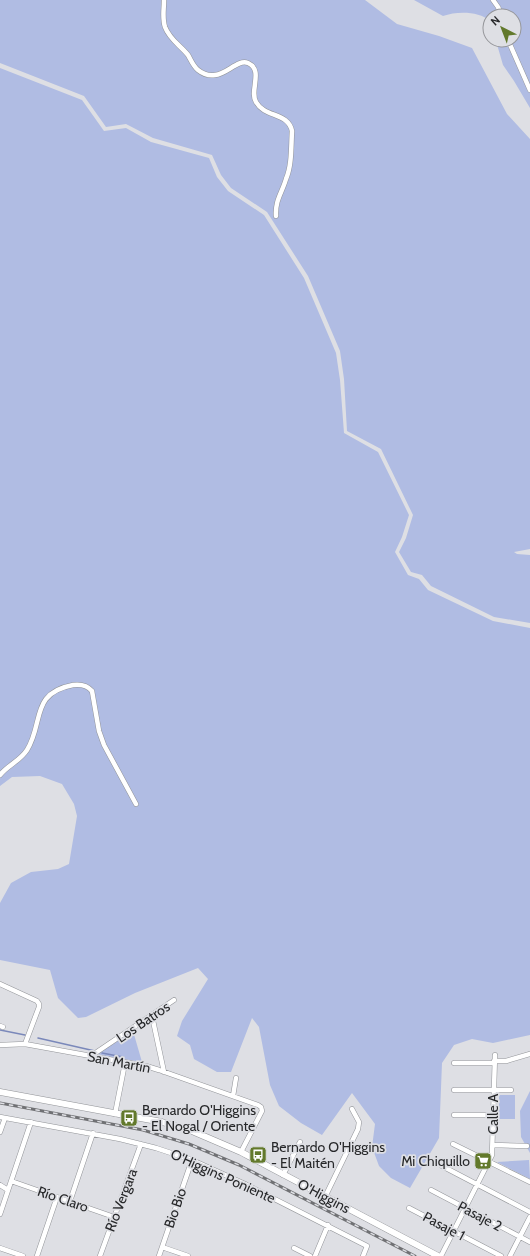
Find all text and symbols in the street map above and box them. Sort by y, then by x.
north arrow [482,8,522,48]
text: N [488,13,503,28]
street label: Los Batros [113,997,173,1046]
street label: San Martín [86,1047,152,1077]
street label: Calle A [484,1093,502,1134]
place label: Bernardo O'Higgins - El Nogal / Oriente [142,1101,256,1135]
bus stop icon: Bernardo O'Higgins - El Nogal / Oriente [119,1108,139,1128]
place label: Bernardo O'Higgins - El Maitén [271,1138,385,1172]
street label: O'Higgins Poniente [168,1145,278,1207]
bus stop icon: Bernardo O'Higgins - El Maitén [248,1145,268,1165]
supermarket icon: Mi Chiquillo [473,1151,493,1171]
place label: Mi Chiquillo [401,1152,470,1170]
street label: Río Vergara [101,1166,141,1234]
street label: O'Higgins [295,1175,353,1217]
street label: Río Claro [35,1182,91,1216]
street label: Bio Bio [160,1185,190,1230]
street label: Pasaje 2 [455,1197,505,1235]
street label: Pasaje 1 [420,1208,468,1244]

